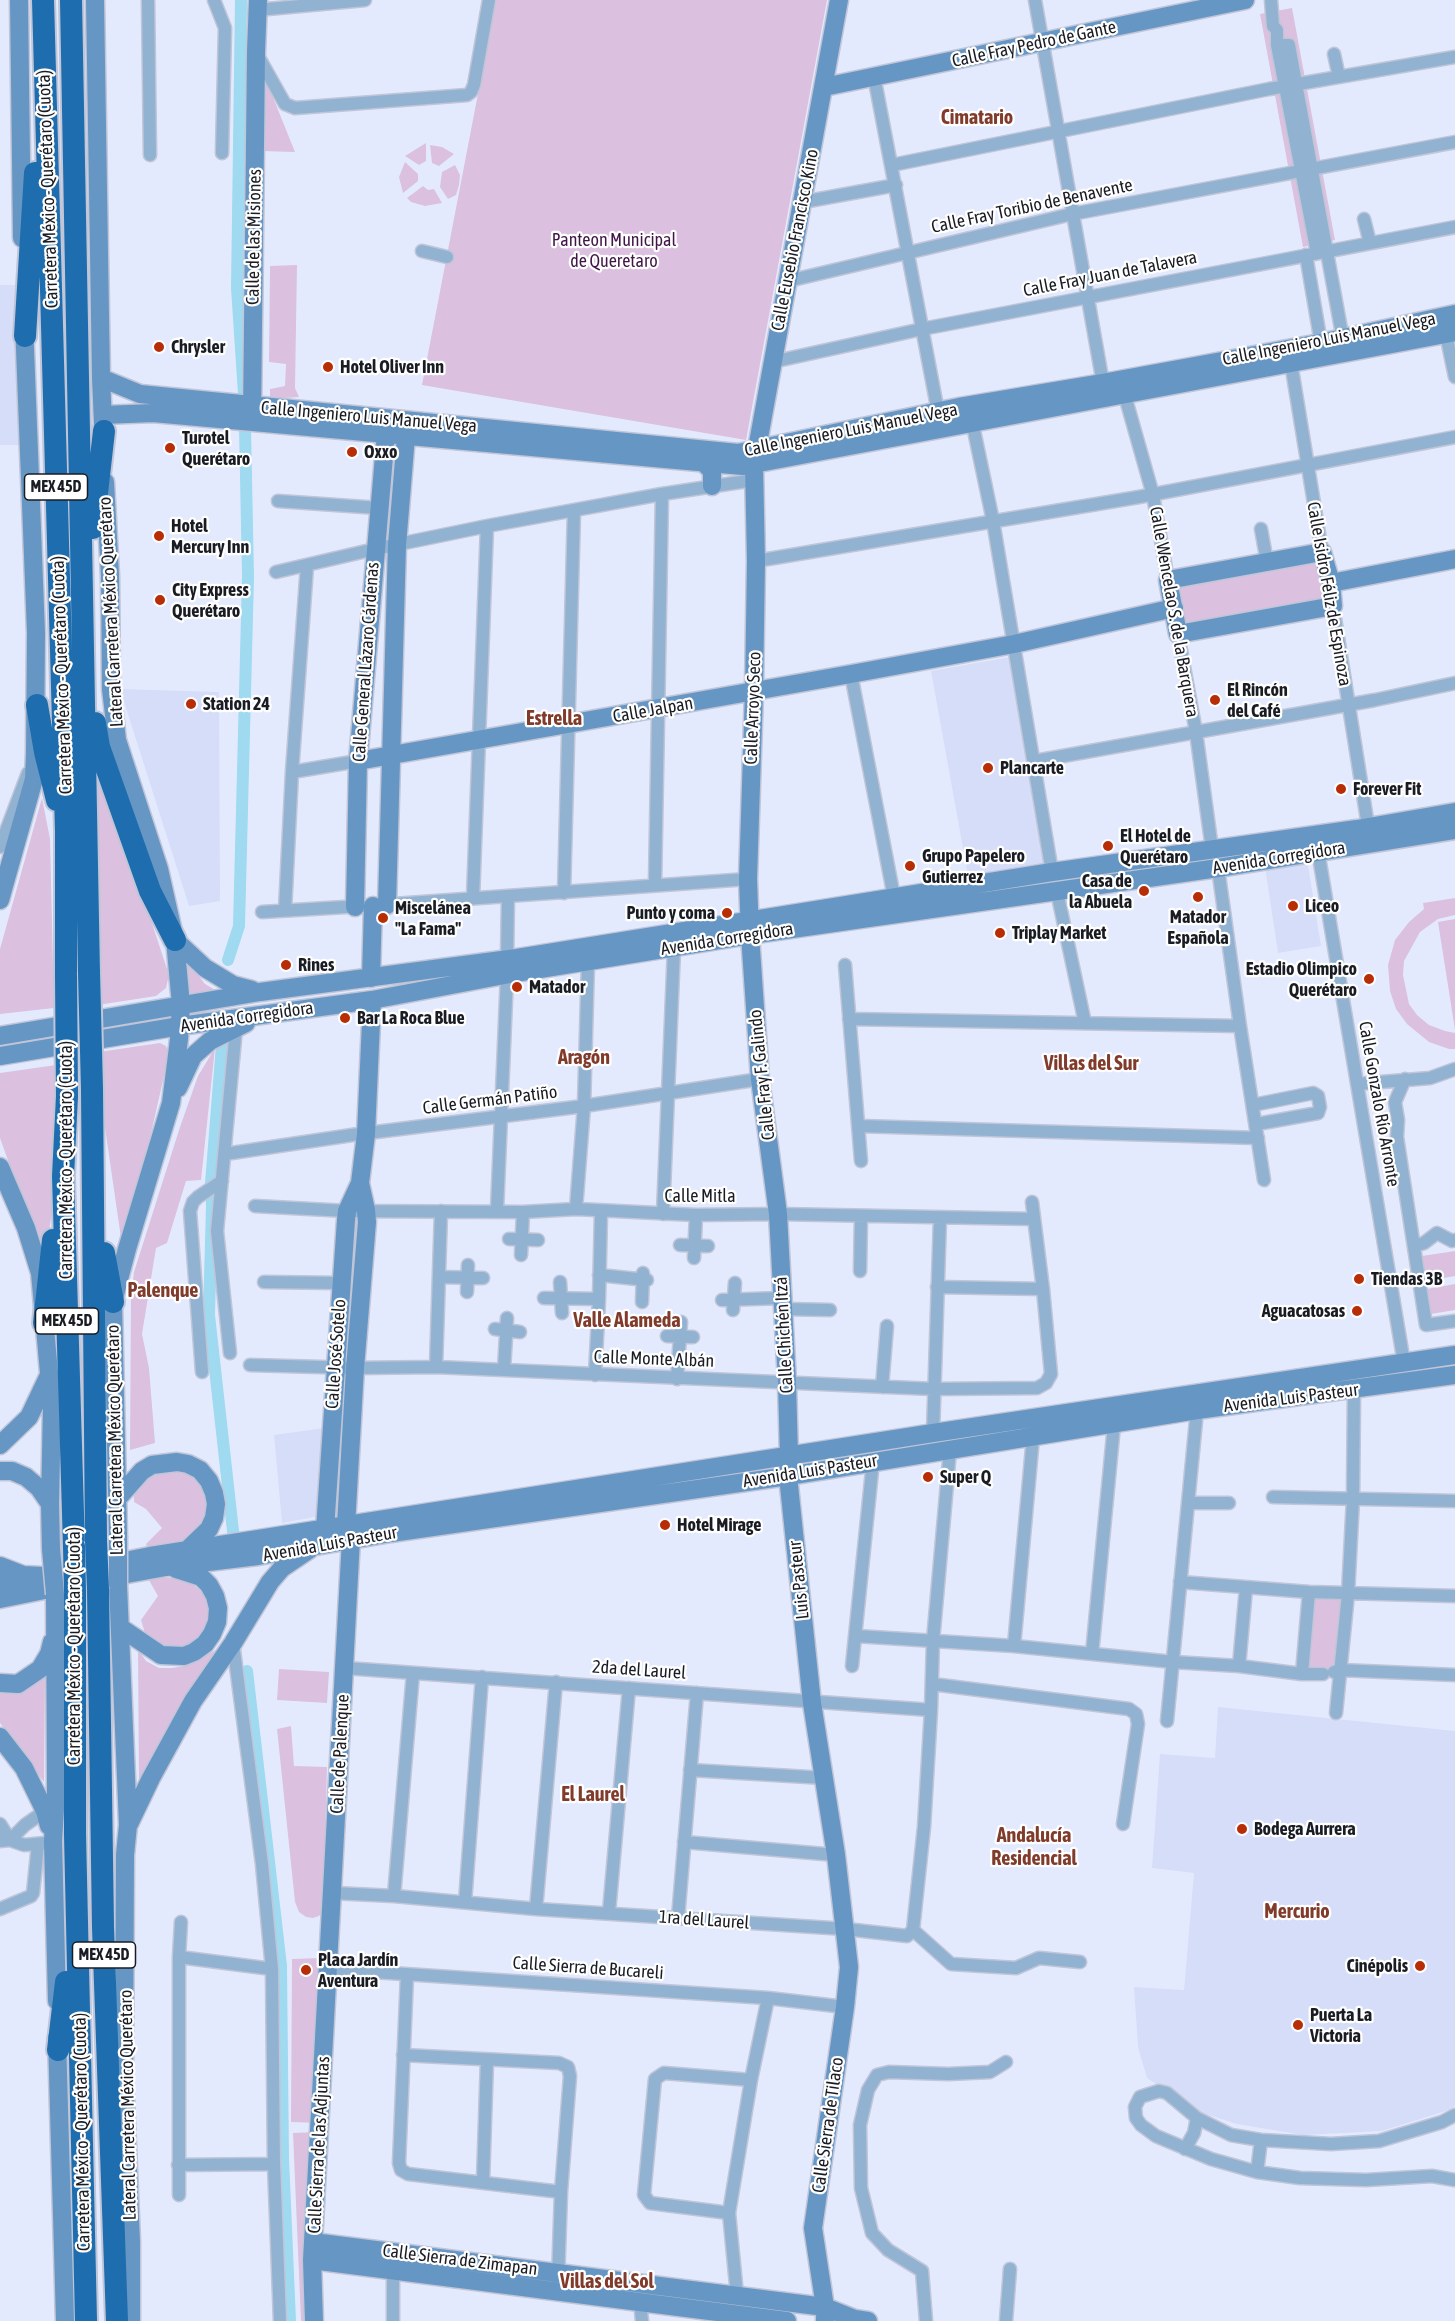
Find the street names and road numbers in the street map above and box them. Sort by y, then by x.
street label: Calle Fray Pedro de Gante [950,16,1118,72]
street label: Carretera México - Querétaro (Cuota) [33,70,63,308]
street label: Calle Eusebio Francisco Kino [767,147,823,333]
street label: Calle de las Misiones [242,169,266,305]
street label: Calle Fray Toribio de Benavente [929,174,1135,238]
street label: Calle Fray Juan de Talavera [1021,247,1199,301]
street label: Calle Ingeniero Luis Manuel Vega [1221,308,1437,370]
street label: Calle Ingeniero Luis Manuel Vega [260,397,478,437]
street label: Calle Ingeniero Luis Manuel Vega [743,399,959,461]
road number: MEX 45D [25,474,88,500]
street label: Lateral Carretera México Querétaro [94,496,128,728]
street label: Calle Isidro Féliz de Espinoza [1302,500,1356,688]
street label: Calle Wencelao S. de la Barquera [1145,505,1203,719]
street label: Carretera México - Querétaro (Cuota) [47,556,77,794]
street label: Calle General Lázaro Cárdenas [348,561,384,763]
street label: Calle Arroyo Seco [740,651,766,765]
street label: Calle Jalpan [611,692,695,728]
street label: Avenida Corregidora [1211,837,1347,879]
street label: Avenida Corregidora [659,918,795,960]
street label: Avenida Corregidora [179,997,315,1037]
street label: Calle Fray F. Galindo [744,1009,780,1141]
street label: Calle Gonzalo Río Arronte [1354,1020,1404,1188]
street label: Carretera México - Querétaro (Cuota) [55,1041,77,1279]
street label: Calle Germán Patiño [422,1081,558,1119]
street label: Calle Mitla [665,1185,735,1207]
street label: Calle Chichén Itzá [770,1276,798,1394]
street label: Calle José Sotelo [321,1298,351,1410]
road number: MEX 45D [36,1308,98,1334]
street label: Lateral Carretera México Querétaro [102,1325,128,1555]
street label: Calle Monte Albán [593,1346,715,1372]
street label: Avenida Luis Pasteur [1222,1379,1360,1417]
street label: Avenida Luis Pasteur [741,1450,879,1492]
street label: Avenida Luis Pasteur [261,1522,399,1566]
street label: Carretera México - Querétaro (Cuota) [63,1527,85,1765]
street label: Luis Pasteur [784,1540,814,1620]
street label: 2da del Laurel [591,1656,687,1684]
street label: Calle de Palenque [326,1694,354,1814]
street label: 1ra del Laurel [658,1906,750,1934]
road number: MEX 45D [72,1942,136,1968]
street label: Calle Sierra de Bucareli [512,1952,664,1984]
street label: Lateral Carretera México Querétaro [115,1990,141,2220]
street label: Carretera México - Querétaro (Cuota) [69,2013,95,2251]
street label: Calle Sierra de las Adjuntas [304,2056,334,2234]
street label: Calle Sierra de Tilaco [808,2056,848,2194]
street label: Calle Sierra de Zimapan [381,2240,539,2280]

